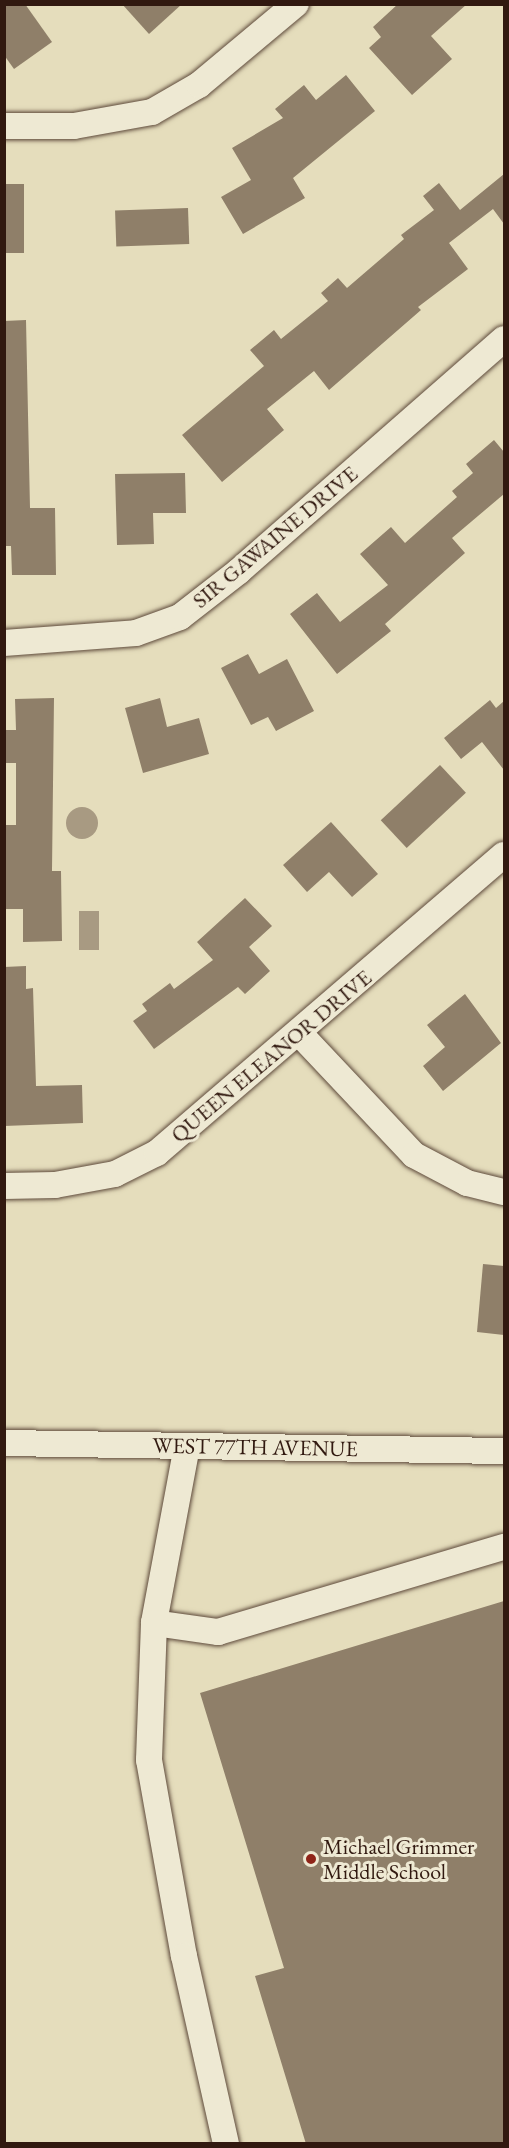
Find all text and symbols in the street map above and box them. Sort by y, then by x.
street label: SIR GAWAINE DRIVE [187,460,363,614]
street label: QUEEN ELEANOR DRIVE [165,964,377,1148]
street label: WEST 77TH AVENUE [152,1432,358,1462]
place label: Michael Grimmer Middle School [323,1833,474,1885]
marker: Michael Grimmer Middle School [304,1852,318,1866]

